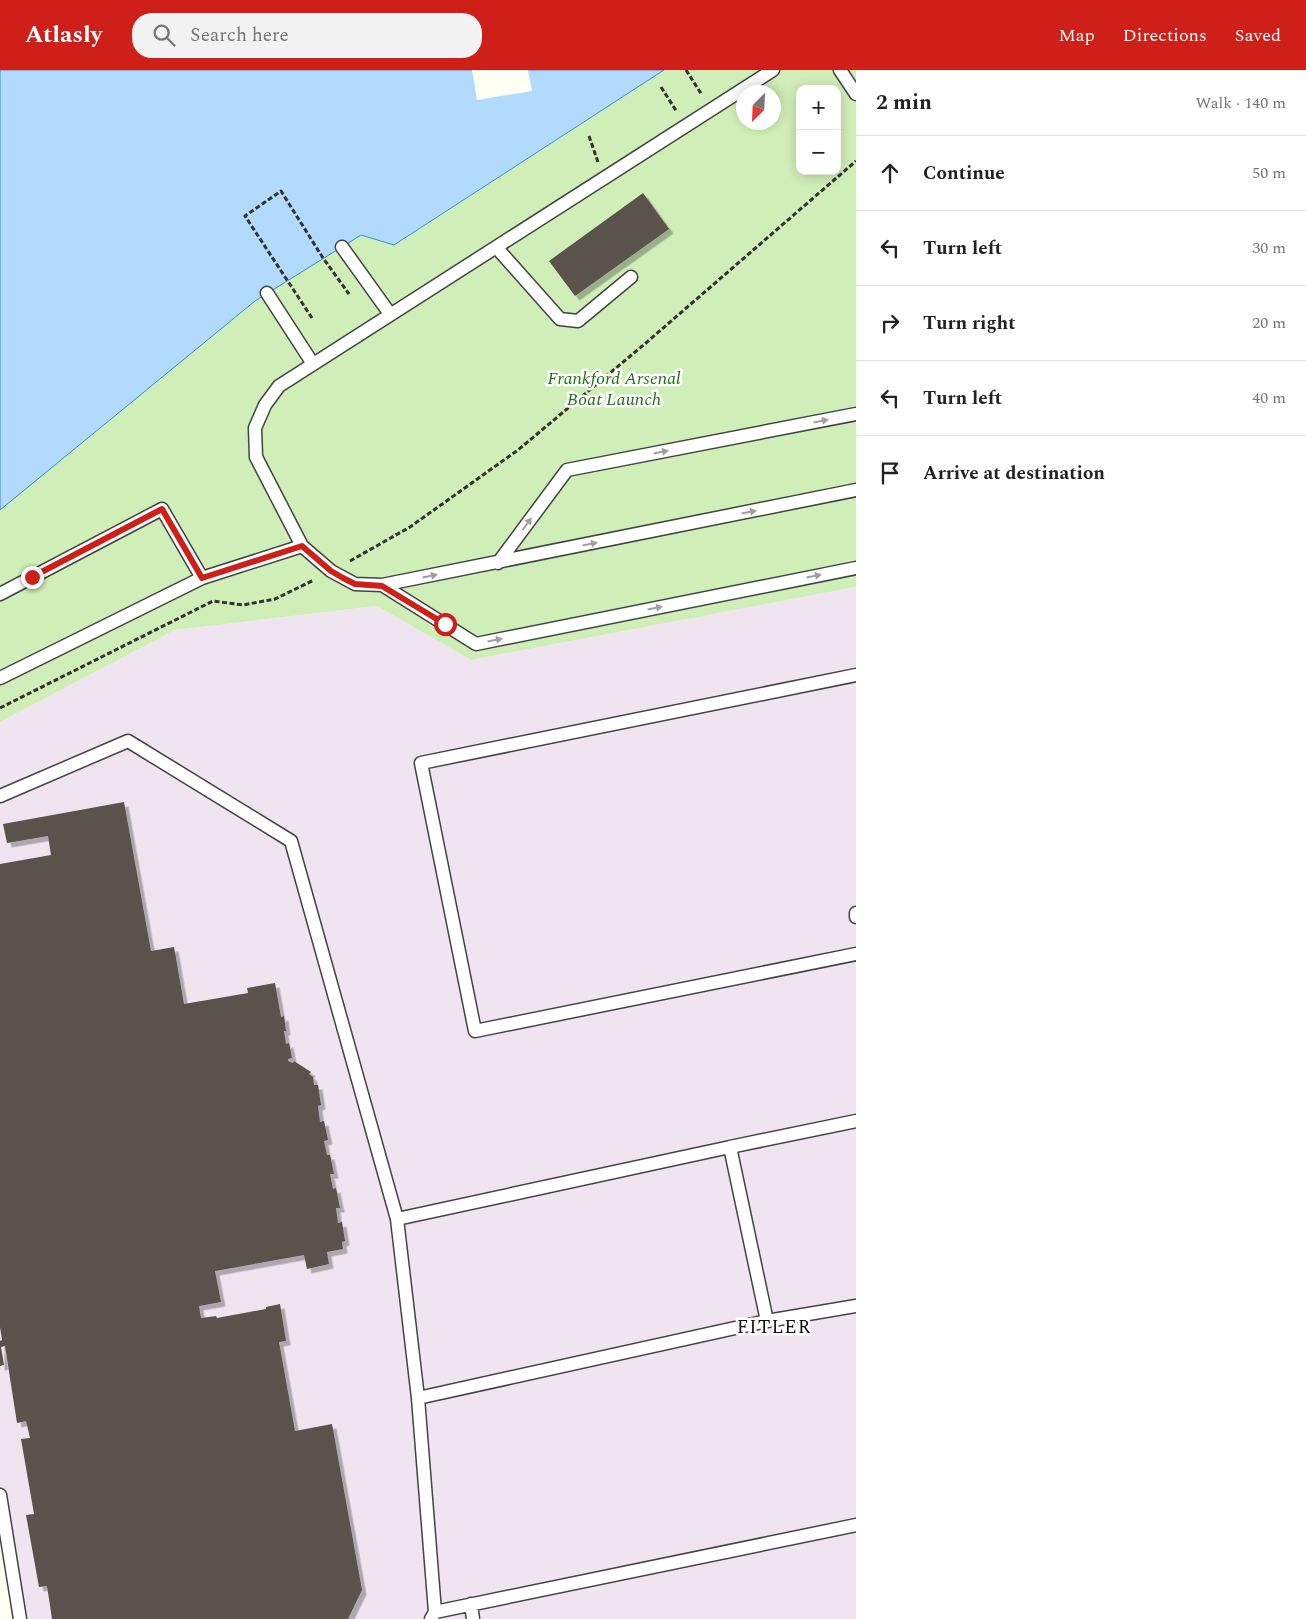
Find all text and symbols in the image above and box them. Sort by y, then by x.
search box [132,13,482,58]
text: Atlasly [25,17,102,53]
icon: search [150,21,178,49]
text: Search here [190,21,289,50]
text: Map [1059,22,1095,49]
text: Directions [1123,22,1207,49]
text: Saved [1235,22,1281,49]
north arrow [736,85,781,130]
map controls [796,85,841,175]
button: + [796,85,841,130]
text: 2 min [876,87,932,119]
text: Walk · 140 m [1195,91,1286,115]
button: − [796,130,841,175]
icon: ahead [876,159,904,187]
text: Continue [923,159,1005,188]
text: 50 m [1252,161,1286,185]
icon: left [876,234,904,262]
text: Turn left [923,234,1002,263]
text: 30 m [1252,236,1286,260]
icon: right [876,309,904,337]
text: Turn right [923,309,1016,338]
text: 20 m [1252,311,1286,335]
park label: Frankford Arsenal Boat Launch [547,365,681,413]
icon: left [876,384,904,412]
text: Turn left [923,384,1002,413]
text: 40 m [1252,386,1286,410]
one-way arrow [813,416,829,424]
one-way arrow [654,448,669,456]
icon: arrive [876,459,904,487]
text: Arrive at destination [923,459,1105,488]
one-way arrow [741,508,757,516]
one-way arrow [522,517,532,531]
one-way arrow [582,540,597,548]
route end [21,566,44,589]
one-way arrow [423,572,438,580]
one-way arrow [807,572,823,580]
one-way arrow [647,604,662,612]
route start [434,613,457,636]
one-way arrow [488,636,503,644]
district label: FITLER [737,1313,811,1342]

